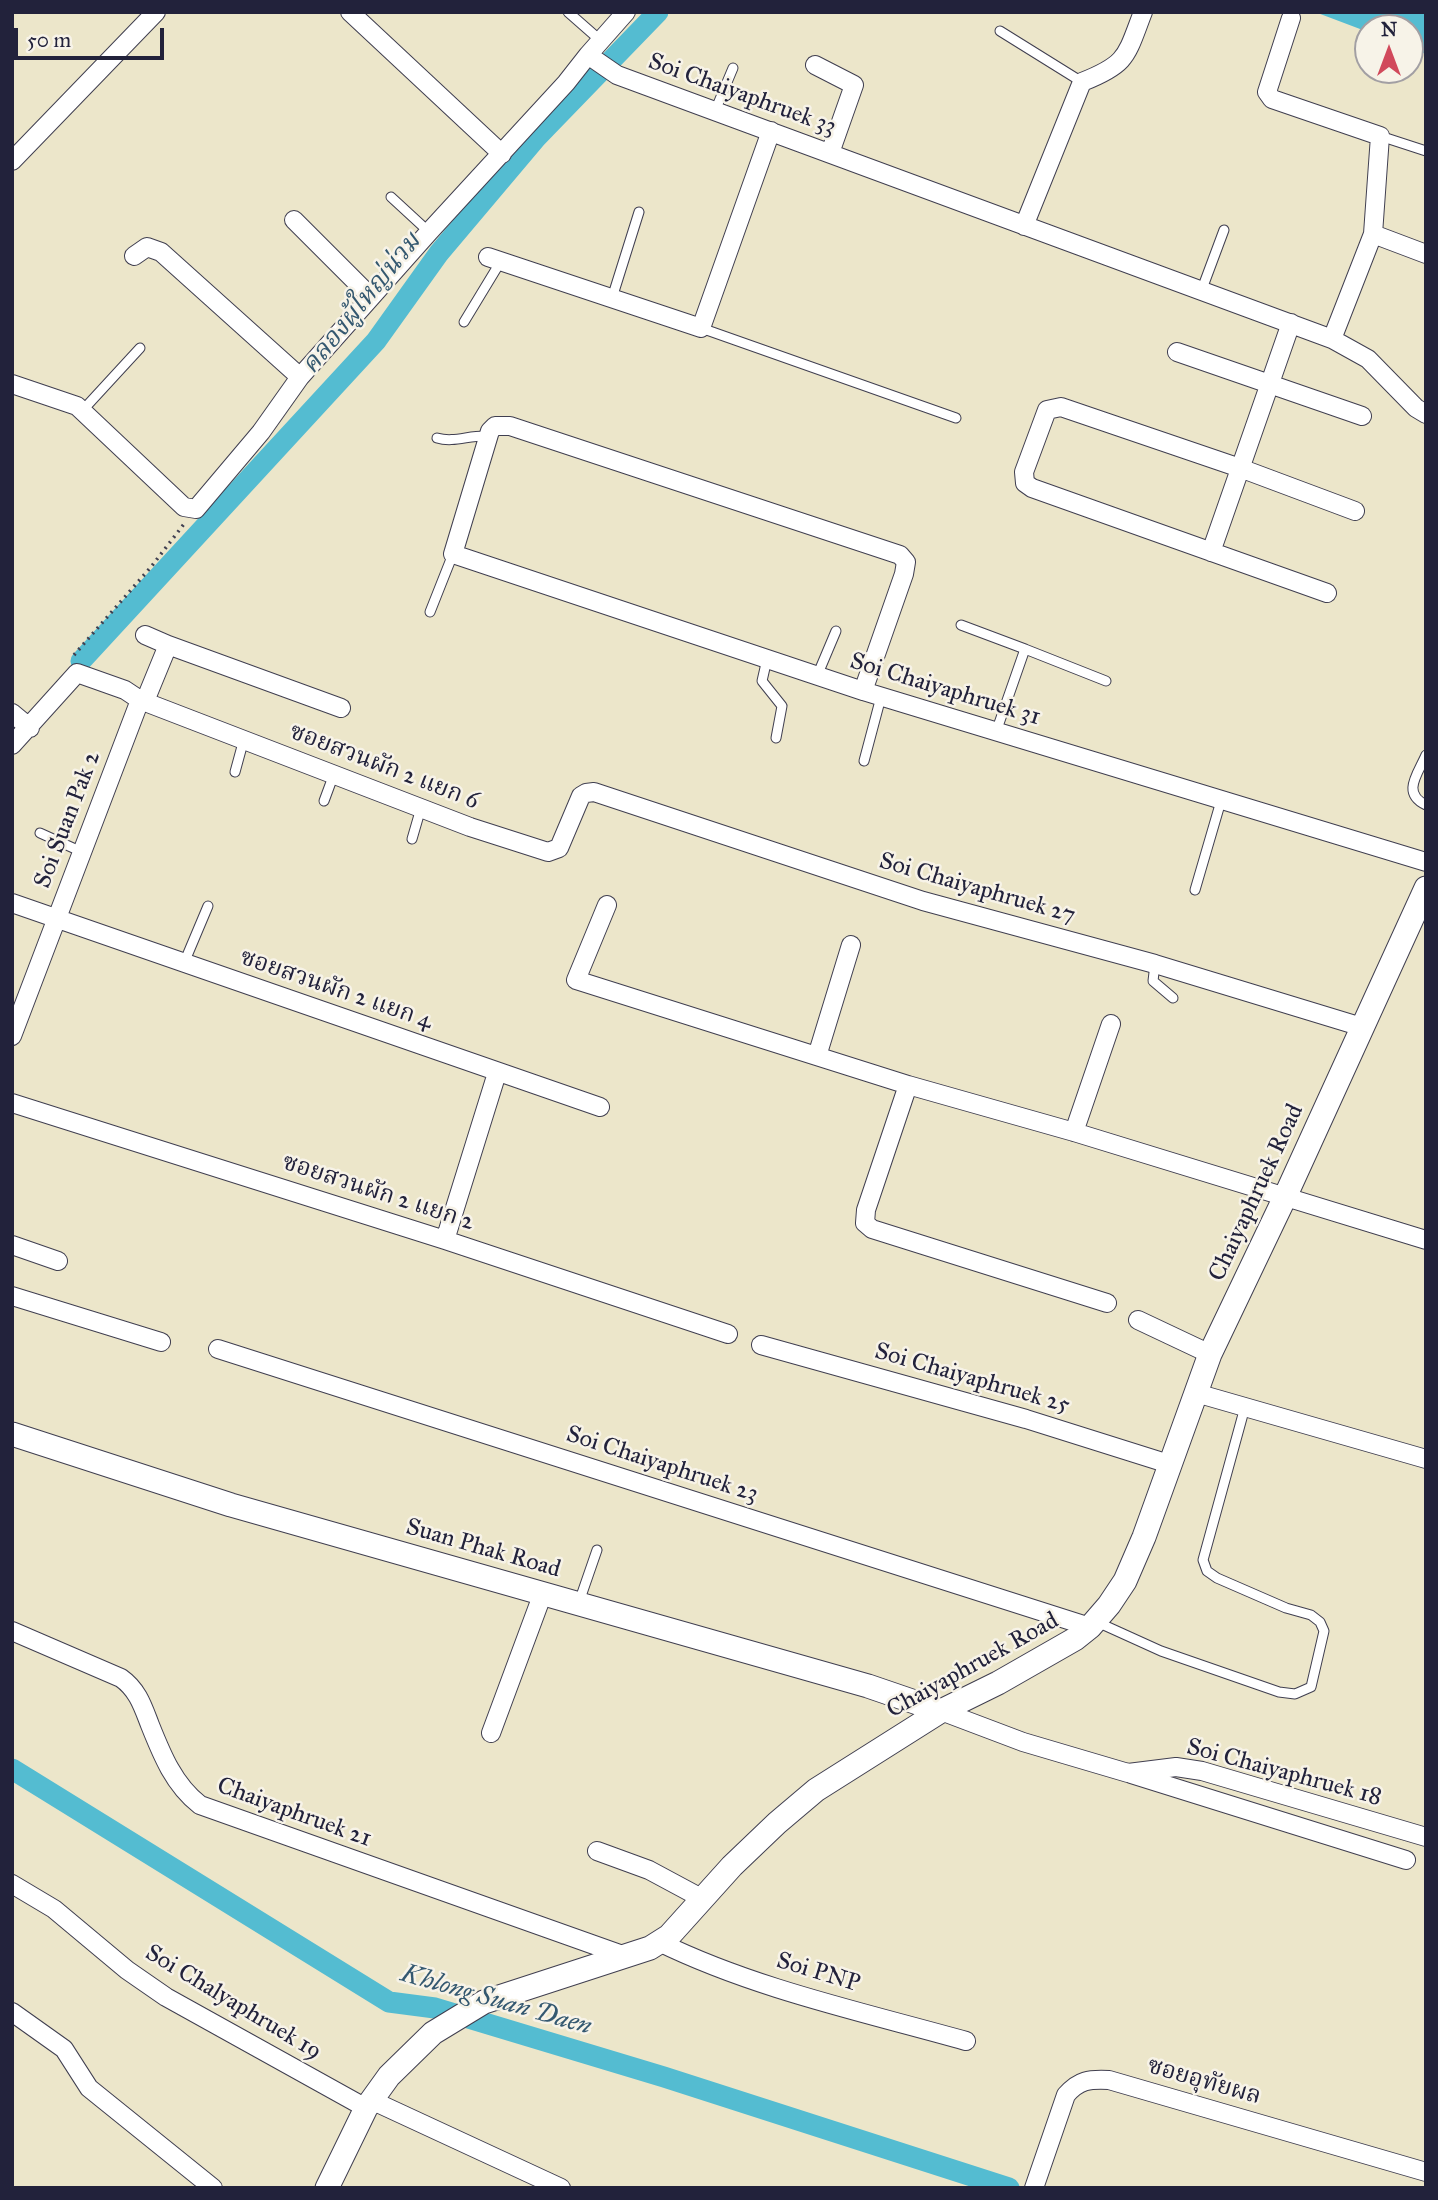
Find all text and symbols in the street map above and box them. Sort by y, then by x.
scale bar [18,14,168,58]
north arrow [1354,14,1424,84]
text: N [1381,18,1397,41]
text: 50 m [27,27,71,53]
street label: Soi Chaiyaphruek 33 [644,48,840,142]
water label: คลองผู้ใหญ่น่วม [296,227,428,381]
street label: Soi Chaiyaphruek 31 [846,647,1044,733]
street label: ซอยสวนผัก 2 แยก 6 [285,718,483,816]
street label: Soi Suan Pak 2 [29,747,107,893]
street label: Soi Chaiyaphruek 27 [876,847,1078,931]
street label: ซอยสวนผัก 2 แยก 4 [236,944,436,1036]
street label: Chaiyaphruek Road [1203,1100,1311,1286]
street label: ซอยสวนผัก 2 แยก 2 [278,1148,478,1238]
street label: Soi Chaiyaphruek 25 [871,1337,1073,1421]
street label: Soi Chaiyaphruek 23 [562,1420,762,1510]
street label: Suan Phak Road [402,1513,564,1585]
street label: Chaiyaphruek Road [882,1607,1064,1725]
street label: Soi Chaiyaphruek 18 [1183,1733,1385,1813]
street label: Chaiyaphruek 21 [213,1772,375,1854]
street label: Soi Chalyaphruek 19 [140,1939,326,2067]
street label: Soi PNP [773,1947,863,1999]
water label: Khlong Suan Daen [397,1959,595,2043]
street label: ซอยอุทัยผล [1144,2052,1264,2112]

